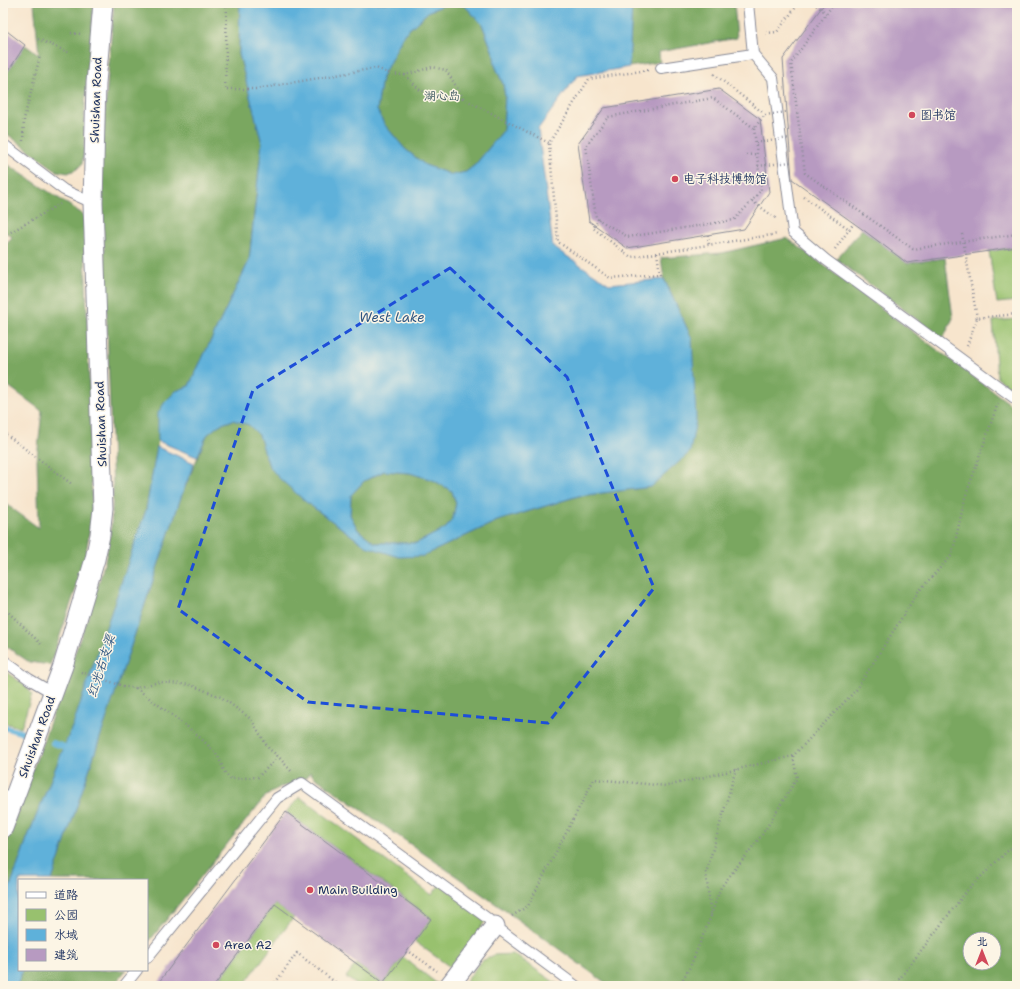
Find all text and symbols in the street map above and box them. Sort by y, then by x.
street label: Shuishan Road [87,56,106,143]
park label: 湖心岛 [424,88,460,104]
place label: 图书馆 [920,107,956,123]
marker: 图书馆 [907,110,917,120]
place label: 电子科技博物馆 [683,171,767,187]
marker: 电子科技博物馆 [670,174,680,184]
water label: West Lake [359,309,425,326]
street label: Shuishan Road [91,380,110,467]
water label: 红光右支渠 [83,632,119,700]
street label: Shuishan Road [15,693,59,780]
legend [18,879,148,971]
place label: Main Building [318,882,398,898]
marker: Main Building [305,885,315,895]
text: 道路 [54,887,78,903]
text: 公园 [54,907,78,923]
text: 水域 [54,927,78,943]
north arrow [962,931,1002,971]
text: 北 [977,934,988,949]
place label: Area A2 [224,937,272,953]
marker: Area A2 [211,940,221,950]
text: 建筑 [54,947,78,963]

